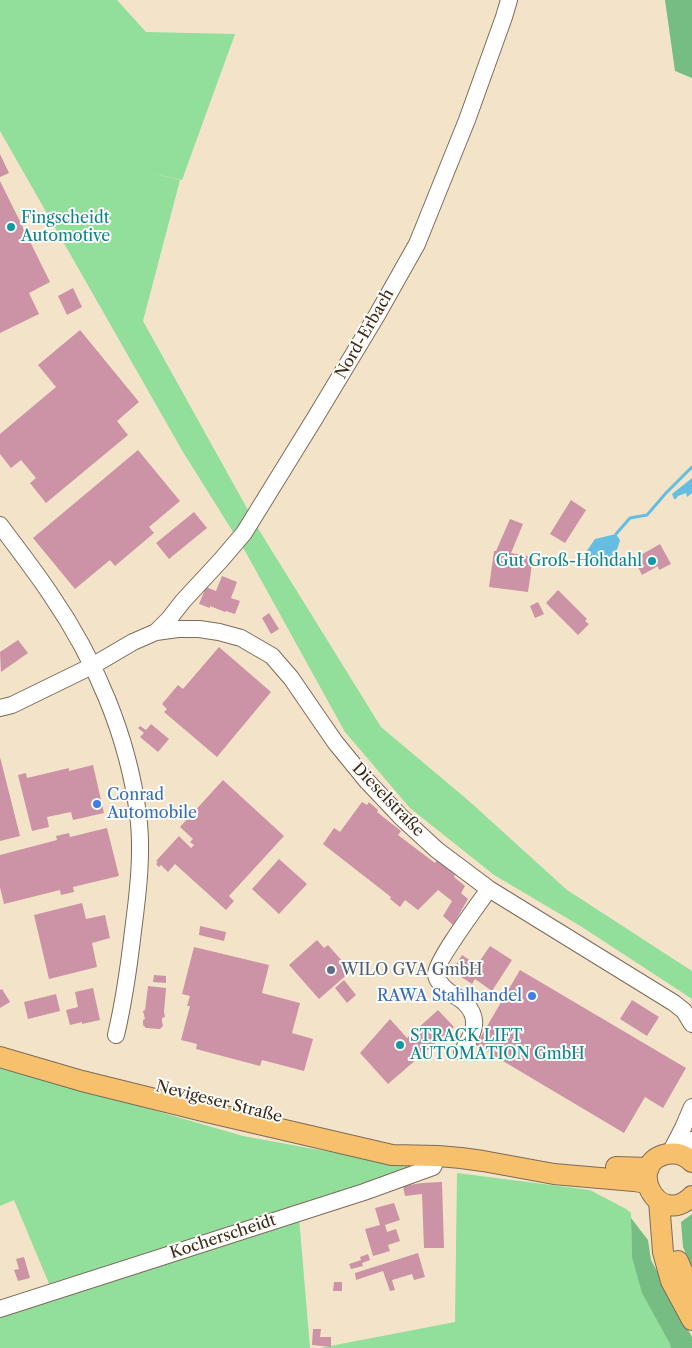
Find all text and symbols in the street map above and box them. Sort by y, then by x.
place label: Fingscheidt Automotive [21,208,110,246]
marker: Fingscheidt Automotive [5,221,17,233]
street label: Nord-Erbach [332,286,398,382]
place label: Gut Groß-Hohdahl [496,551,642,571]
marker: Gut Groß-Hohdahl [646,555,658,567]
street label: Dieselstraße [348,759,428,841]
place label: Conrad Automobile [107,785,197,823]
marker: Conrad Automobile [91,798,103,810]
place label: WILO GVA GmbH [341,960,483,980]
marker: WILO GVA GmbH [325,964,337,976]
place label: RAWA Stahlhandel [377,986,522,1006]
marker: RAWA Stahlhandel [526,990,538,1002]
place label: STRACK LIFT AUTOMATION GmbH [410,1026,585,1064]
marker: STRACK LIFT AUTOMATION GmbH [394,1039,406,1051]
street label: Nevigeser Straße [154,1077,284,1127]
street label: Kocherscheidt [168,1211,278,1263]

